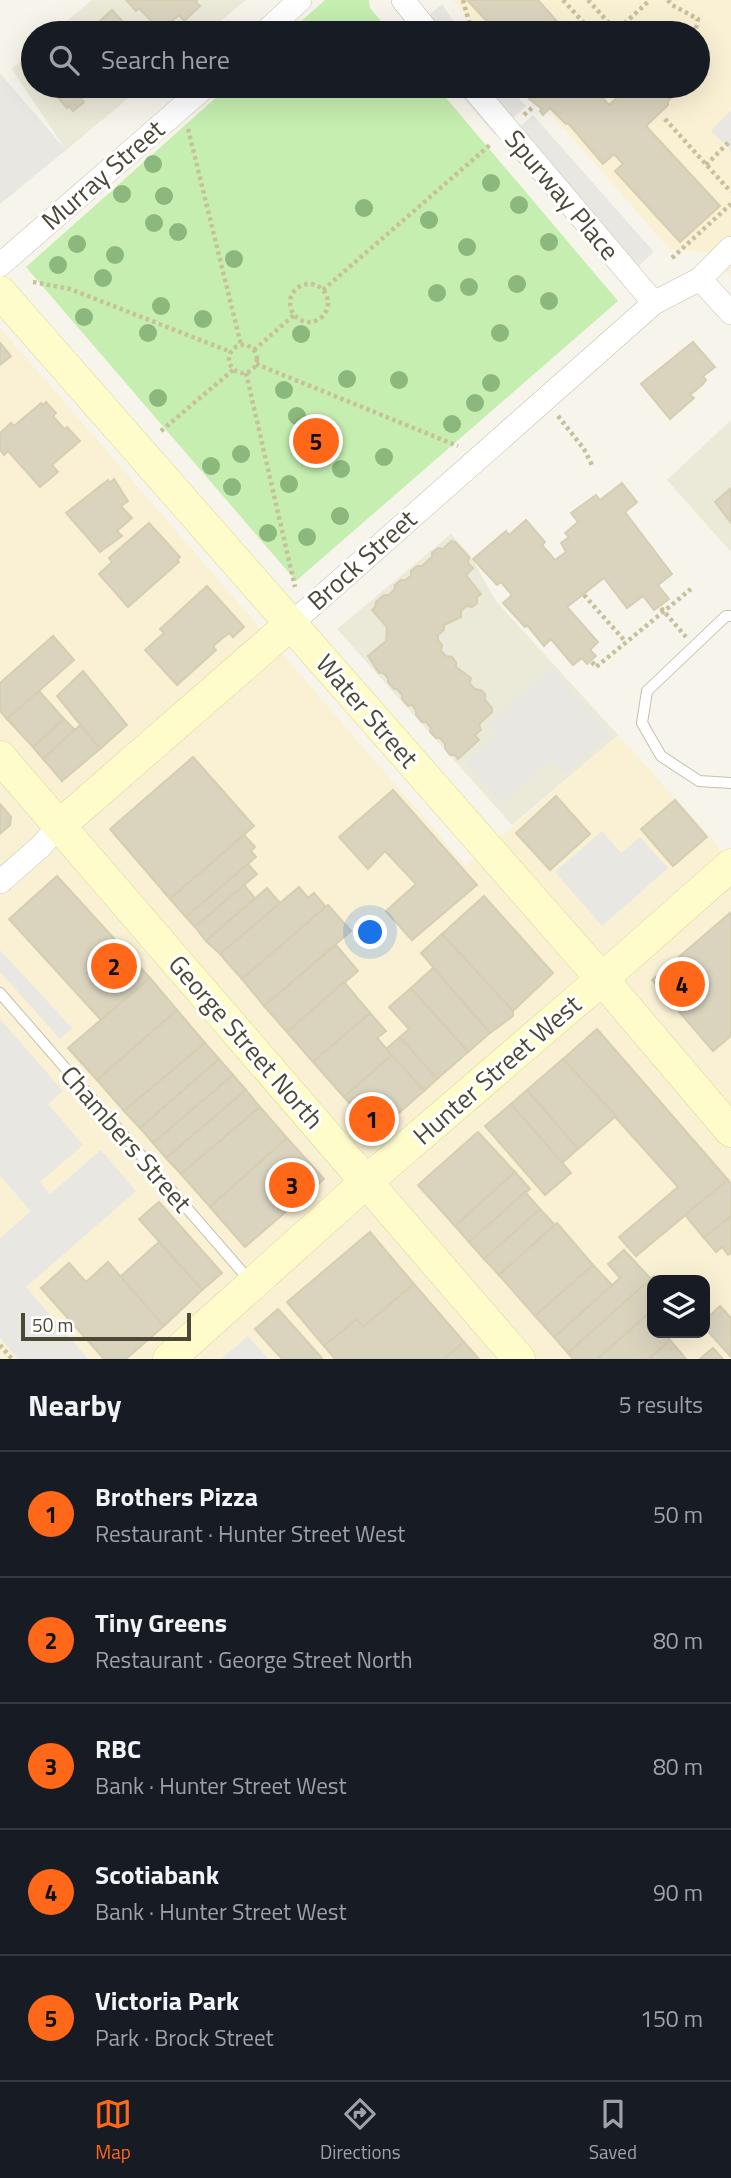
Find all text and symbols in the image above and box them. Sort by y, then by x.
search box [21,21,710,98]
text: Search here [101,40,230,79]
icon: search [45,41,83,79]
street label: Murray Street [33,110,173,239]
street label: Spurway Place [496,121,629,269]
pin: 5 [293,415,339,467]
street label: Brock Street [298,500,425,619]
street label: Water Street [307,645,428,776]
your location [353,915,387,949]
pin: 2 [91,940,137,992]
street label: George Street North [160,946,333,1137]
pin: 4 [659,958,705,1010]
street label: Hunter Street West [404,985,589,1154]
street label: Chambers Street [51,1057,201,1221]
pin: 1 [349,1093,395,1145]
pin: 3 [269,1159,315,1211]
map controls [647,1275,710,1338]
button: layers [647,1275,710,1338]
scale bar [21,1310,191,1342]
text: 50 m [32,1310,73,1339]
text: Nearby [28,1382,121,1428]
text: 5 results [619,1387,703,1422]
text: Brothers Pizza [95,1477,258,1516]
text: 1 [45,1497,57,1532]
text: 50 m [653,1497,703,1532]
text: Restaurant · Hunter Street West [95,1516,405,1551]
text: Tiny Greens [95,1603,227,1642]
text: 2 [45,1623,57,1658]
text: 80 m [653,1623,703,1658]
text: Restaurant · George Street North [95,1642,413,1677]
text: RBC [95,1729,141,1768]
text: 3 [45,1749,57,1784]
text: 80 m [653,1749,703,1784]
text: Bank · Hunter Street West [95,1768,347,1803]
text: Scotiabank [95,1855,219,1894]
text: 4 [45,1875,57,1910]
text: 90 m [653,1875,703,1910]
text: Bank · Hunter Street West [95,1894,347,1929]
text: Victoria Park [95,1981,239,2020]
text: 5 [45,2001,57,2036]
text: 150 m [640,2001,703,2036]
text: Park · Brock Street [95,2020,274,2055]
tab: Map [94,2095,132,2166]
tab: Directions [320,2095,401,2166]
tab: Saved [589,2095,637,2166]

